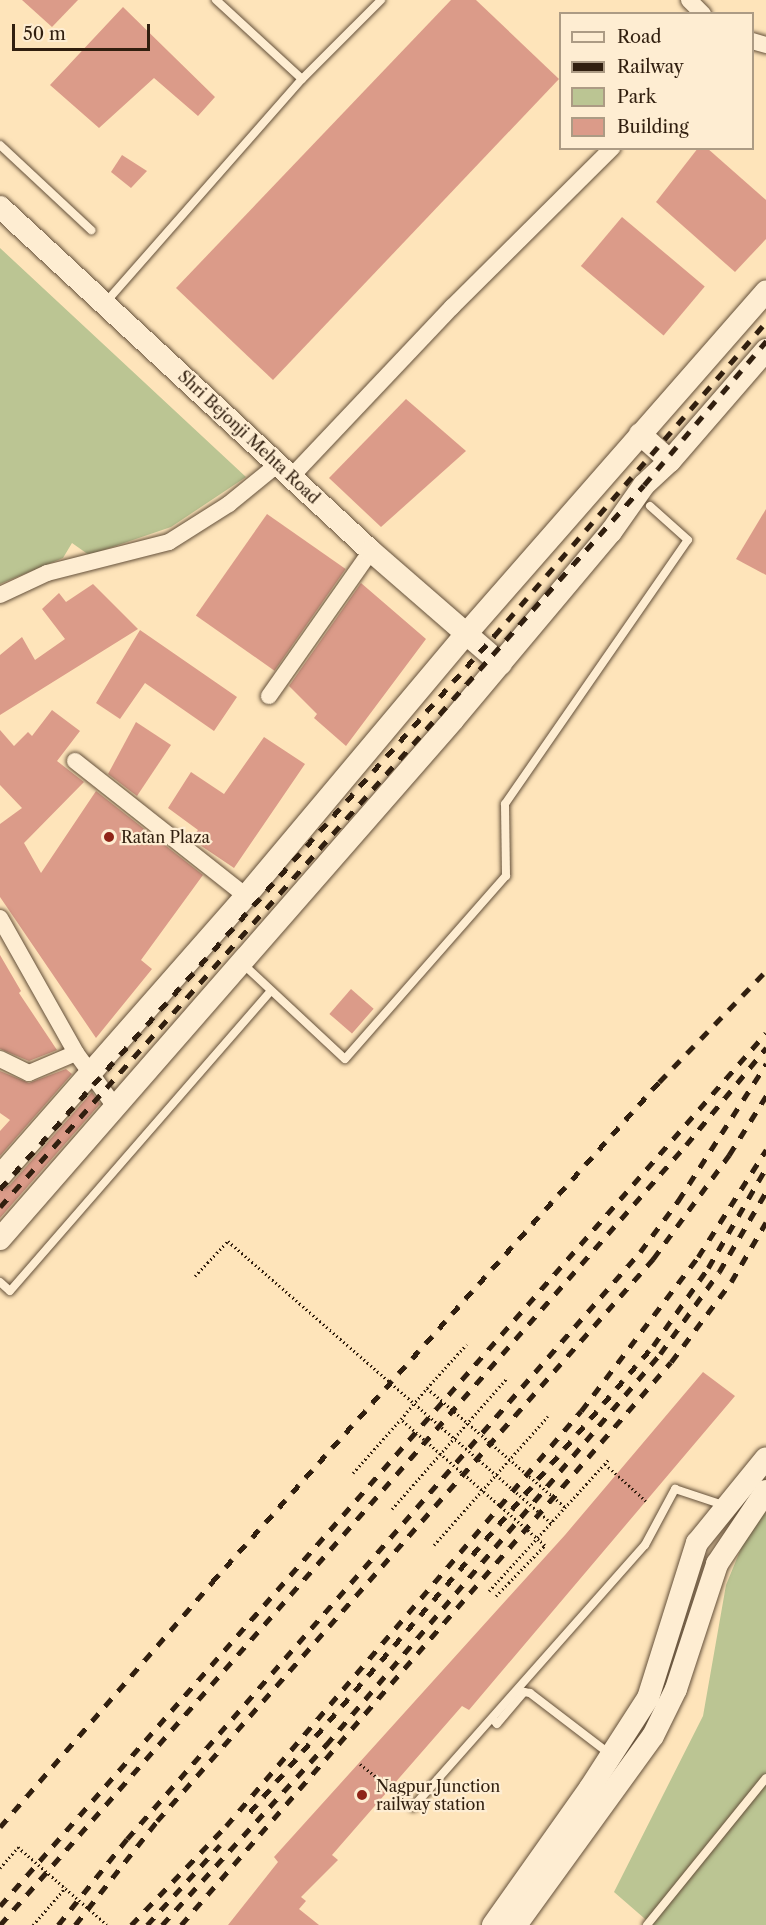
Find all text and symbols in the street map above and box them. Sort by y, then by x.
scale bar [15,12,153,50]
legend [559,12,754,150]
text: 50 m [23,23,66,45]
text: Road [617,26,662,48]
text: Railway [617,56,684,78]
text: Park [617,86,656,108]
text: Building [617,116,689,138]
street label: Shri Bejonji Mehta Road [174,366,324,508]
place label: Ratan Plaza [121,827,210,847]
marker: Ratan Plaza [102,830,116,844]
place label: Nagpur Junction railway station [376,1776,501,1814]
marker: Nagpur Junction railway station [353,1786,371,1804]

